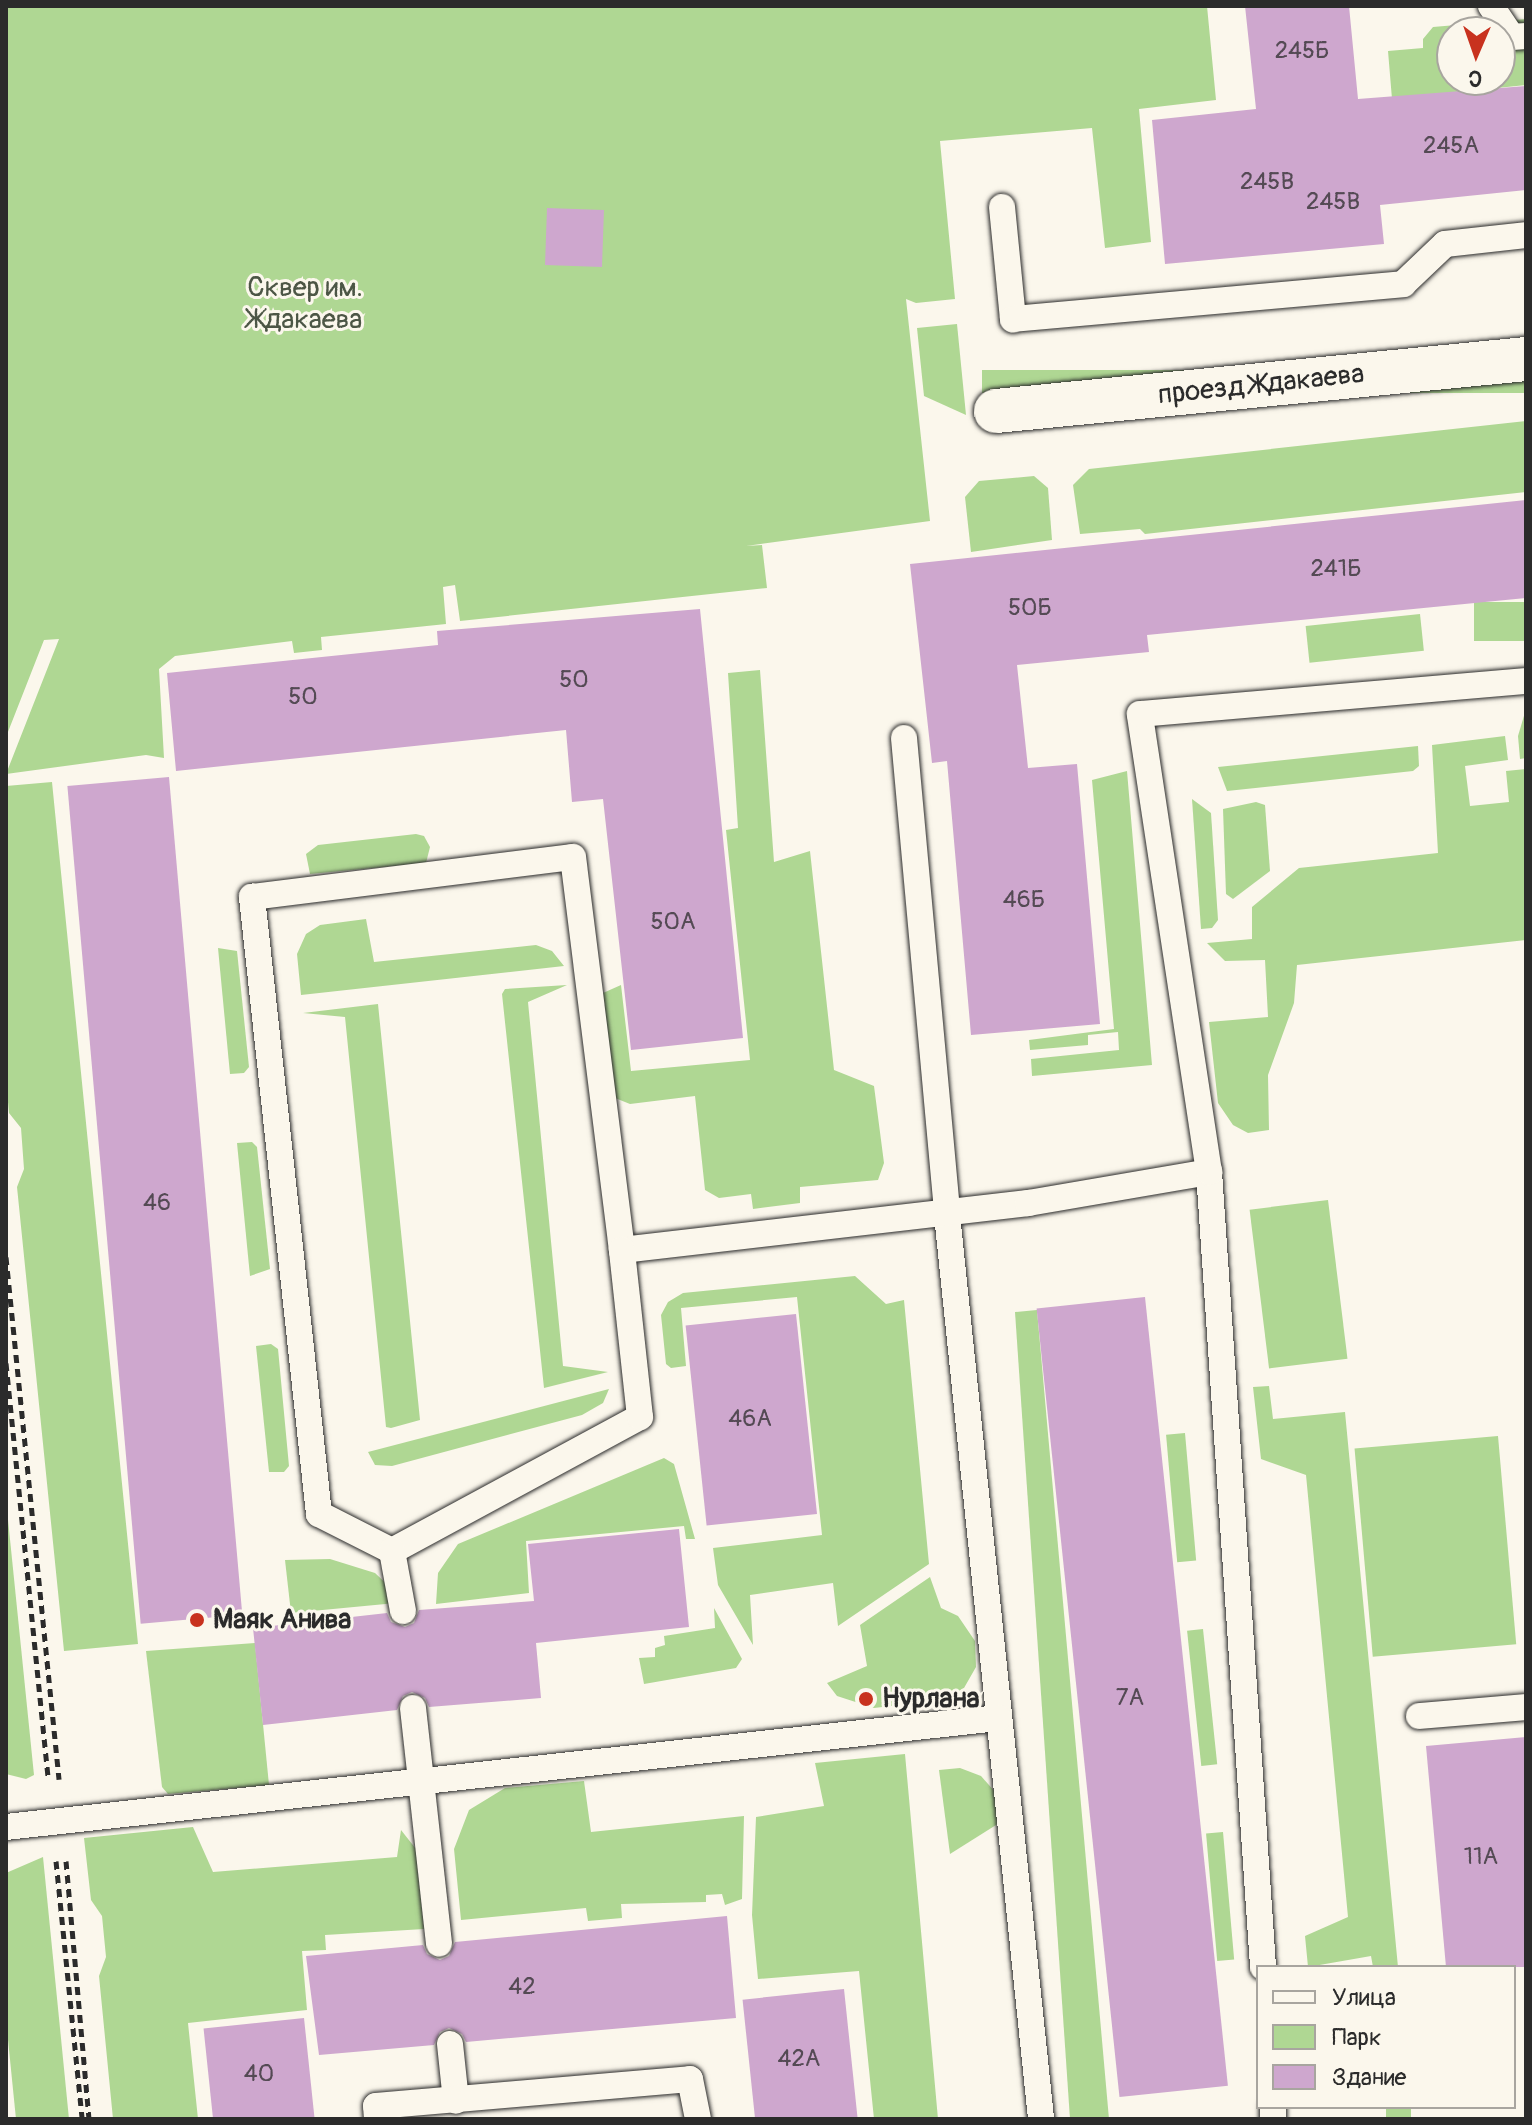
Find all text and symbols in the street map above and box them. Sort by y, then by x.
north arrow [1436,16,1516,96]
house number: 245Б [1275,37,1329,65]
text: С [1468,64,1483,92]
house number: 245А [1423,132,1479,160]
house number: 245В [1240,168,1294,196]
house number: 245В [1306,188,1360,216]
park label: Сквер им. Ждакаева [247,271,363,337]
street label: проезд Ждакаева [1156,357,1366,413]
house number: 241Б [1310,555,1362,583]
house number: 50Б [1008,594,1052,622]
house number: 50 [559,666,589,694]
house number: 50 [288,683,318,711]
house number: 46Б [1003,886,1045,914]
house number: 50А [651,908,695,936]
house number: 46 [143,1189,171,1217]
house number: 46А [728,1405,772,1433]
place label: Маяк Анива [213,1603,351,1637]
marker: Маяк Анива [188,1611,206,1629]
place label: Нурлана [882,1682,980,1716]
house number: 7А [1116,1684,1144,1712]
marker: Нурлана [857,1690,875,1708]
house number: 11А [1464,1843,1498,1871]
legend [1256,1965,1516,2109]
house number: 42 [508,1973,536,2001]
text: Улица [1332,1983,1396,2012]
text: Парк [1332,2023,1381,2052]
house number: 42А [778,2045,820,2073]
house number: 40 [244,2060,274,2088]
text: Здание [1332,2063,1406,2092]

